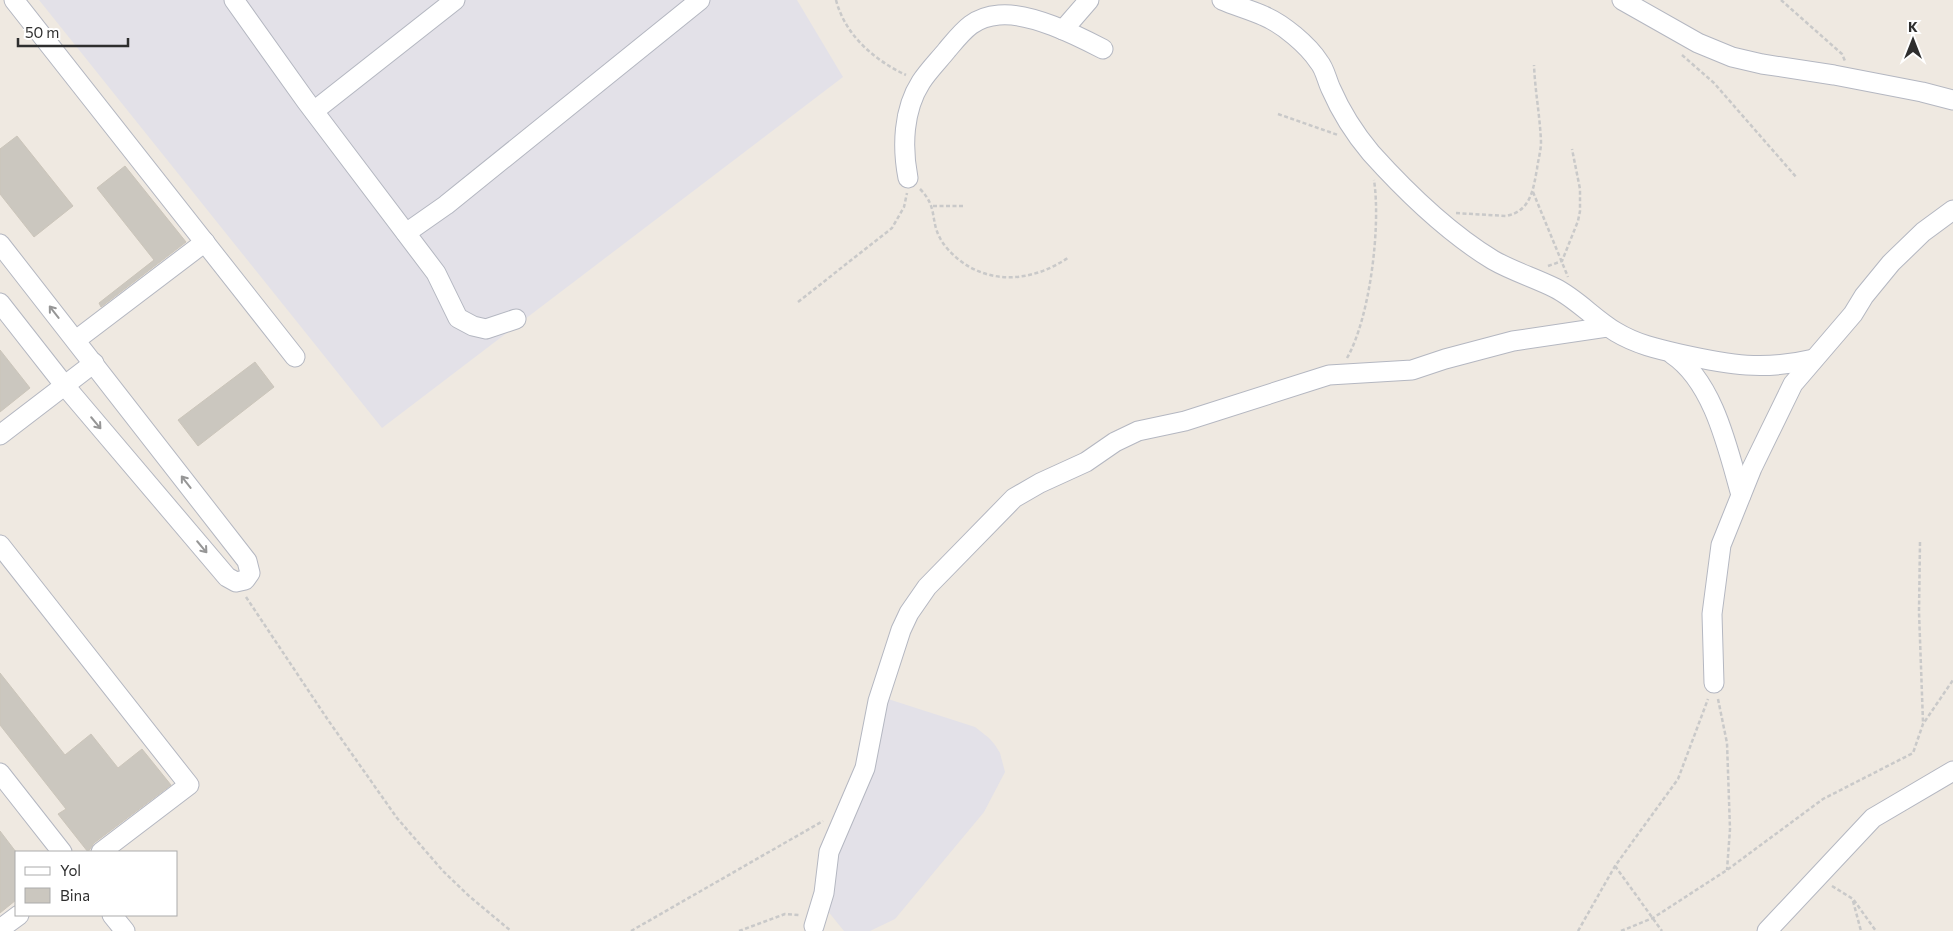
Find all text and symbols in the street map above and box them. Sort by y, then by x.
scale bar [18,15,128,47]
north arrow [1888,15,1938,65]
text: K [1908,18,1918,35]
text: 50 m [25,23,59,41]
one-way arrow [49,305,59,319]
one-way arrow [91,417,102,430]
one-way arrow [181,475,191,489]
one-way arrow [196,540,207,553]
legend [15,851,178,916]
text: Yol [60,861,81,879]
text: Bina [60,886,90,904]

